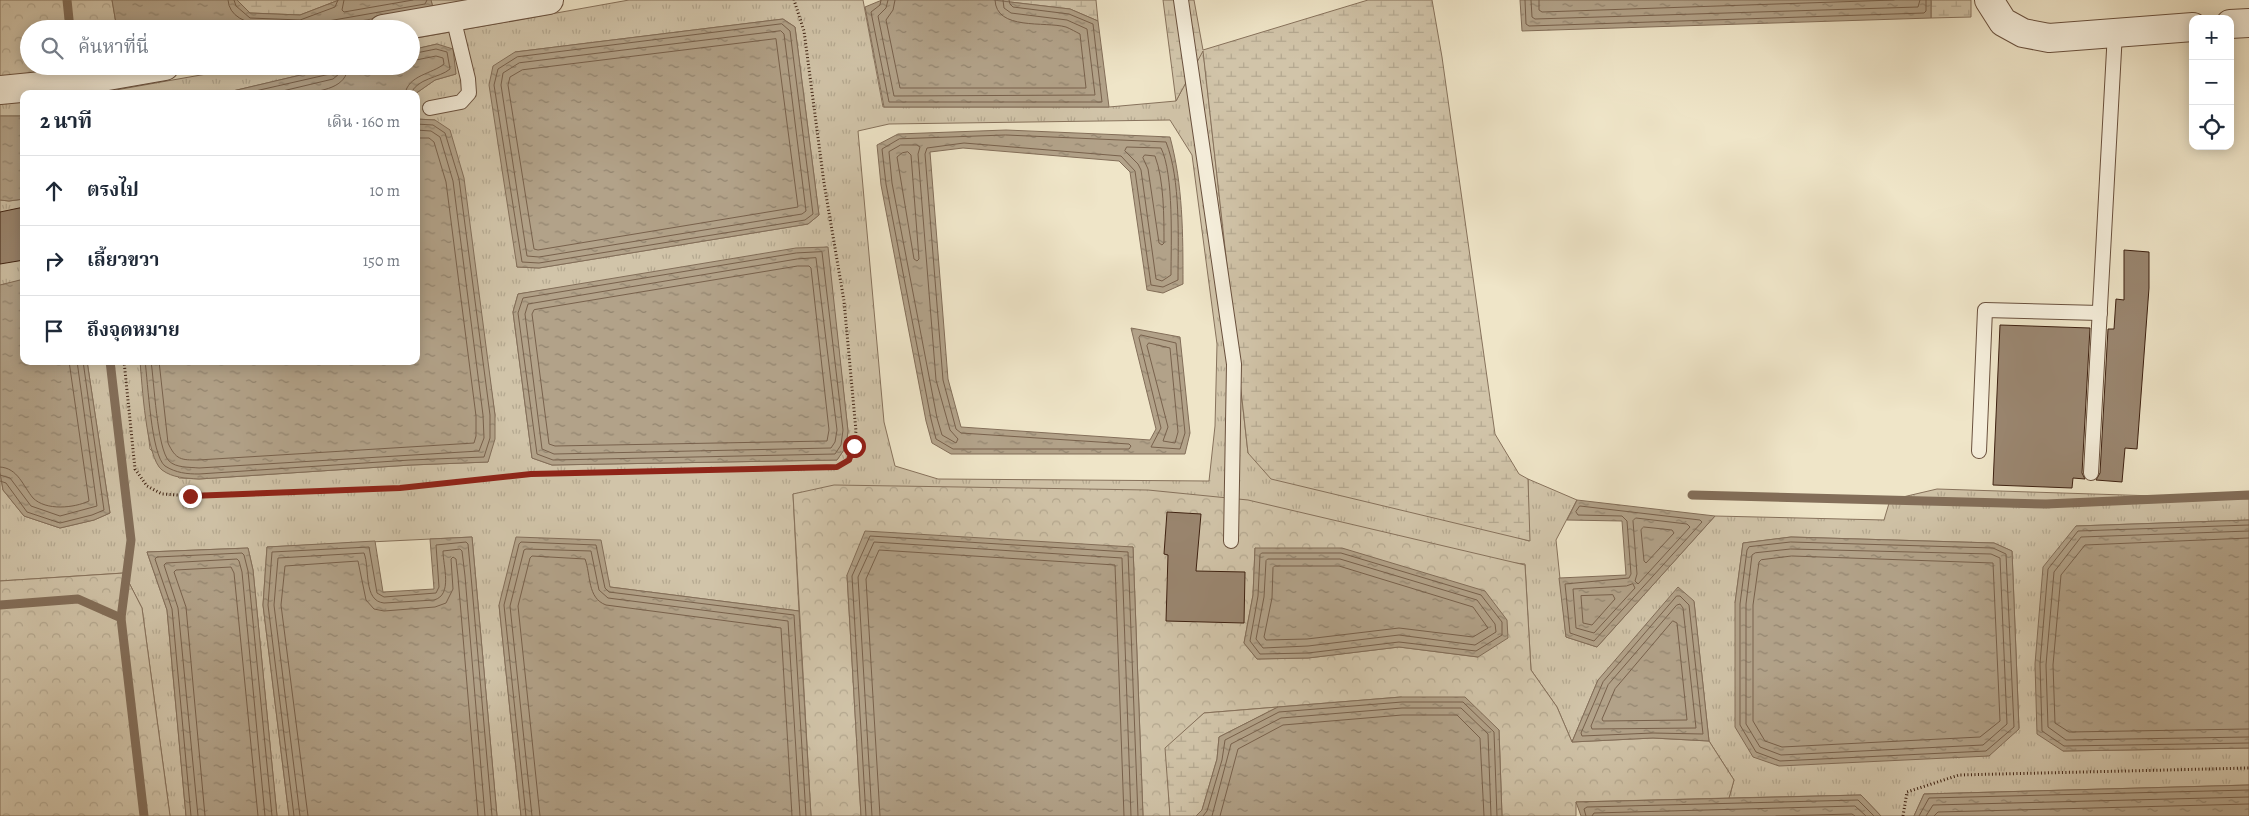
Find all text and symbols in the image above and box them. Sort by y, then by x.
map controls [2189,15,2234,150]
button: + [2189,15,2234,60]
search box [20,20,420,75]
icon: search [38,34,66,62]
text: ค้นหาที่นี่ [78,34,149,60]
button: − [2189,60,2234,105]
button: locate [2189,105,2234,150]
text: 2 นาที [40,107,92,135]
text: เดิน · 160 m [326,111,400,133]
icon: ahead [40,177,68,205]
text: ตรงไป [87,177,139,203]
text: 10 m [370,180,400,202]
icon: right [40,247,68,275]
text: เลี้ยวขวา [87,247,159,273]
text: 150 m [363,250,400,272]
icon: arrive [40,317,68,345]
text: ถึงจุดหมาย [87,317,180,343]
route start [843,435,866,458]
route end [179,485,202,508]

